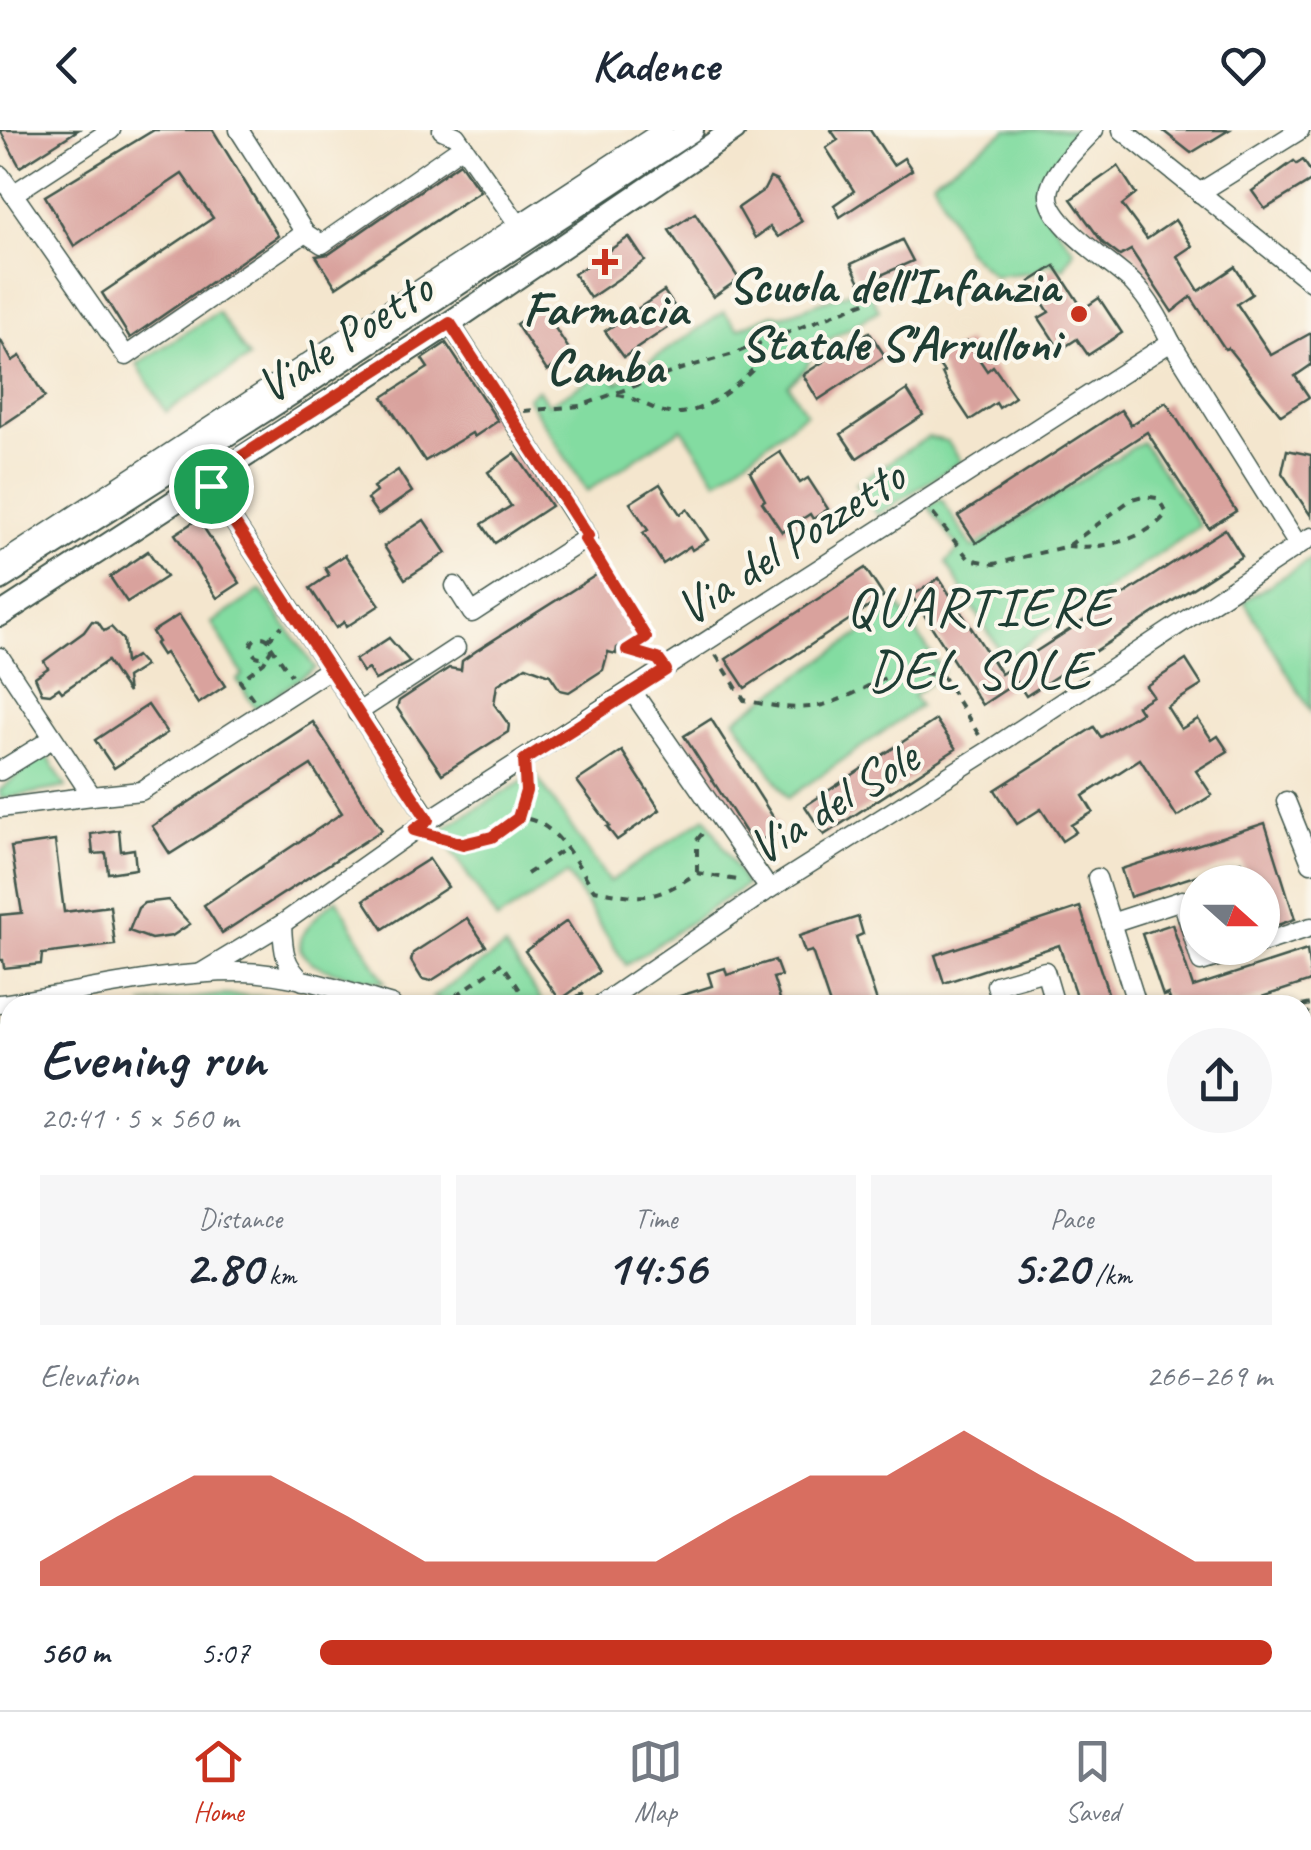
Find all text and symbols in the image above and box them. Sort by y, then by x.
text: Kadence [592,37,719,94]
icon: back [40,38,95,93]
icon: heart [1216,38,1271,93]
marker: Farmacia Camba [594,251,616,273]
place label: Scuola dell'Infanzia Statale S'Arrulloni [728,254,1065,375]
street label: Viale Poetto [244,255,446,417]
place label: Farmacia Camba [523,277,691,398]
marker: Scuola dell'Infanzia Statale S'Arrulloni [1068,303,1090,325]
street label: Via del Pozzetto [664,443,918,639]
pin [169,444,254,529]
icon: arrive [184,459,239,514]
district label: QUARTIERE DEL SOLE [846,572,1118,705]
street label: Via del Sole [736,724,932,879]
north arrow [1180,865,1280,965]
map controls [1180,865,1280,965]
text: Evening run [40,1024,265,1094]
button: share [1167,1028,1272,1133]
text: 20:41 · 5 × 560 m [40,1097,238,1138]
text: Distance [199,1201,282,1236]
text: Time [635,1201,677,1236]
text: Pace [1050,1201,1093,1236]
text: 2.80 [185,1236,262,1299]
text: 14:56 [606,1236,706,1299]
text: 5:20 [1012,1236,1088,1299]
text: km [262,1257,296,1292]
text: /km [1088,1257,1132,1292]
text: Elevation [40,1355,138,1396]
text: 266–269 m [1146,1355,1272,1396]
text: 560 m [40,1632,109,1673]
text: 5:07 [200,1632,250,1673]
tab: Home [191,1734,246,1829]
tab: Map [628,1734,683,1829]
tab: Saved [1065,1734,1120,1829]

